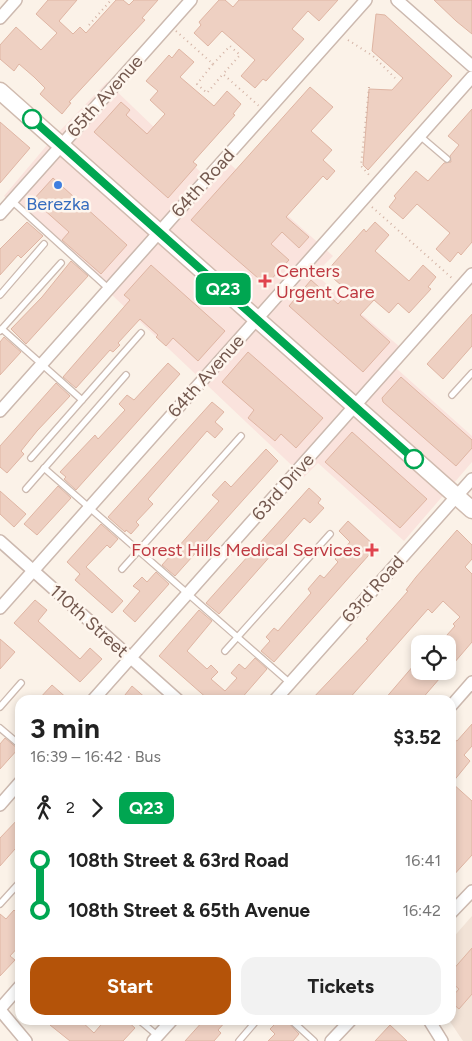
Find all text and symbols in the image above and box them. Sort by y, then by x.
street label: 65th Avenue [62,50,148,142]
unlabelled marker [22,109,42,129]
street label: 64th Road [167,144,239,222]
marker: Berezka [52,179,64,191]
place label: Berezka [26,193,90,215]
place label: Centers Urgent Care [276,260,375,303]
line badge: Q23 [194,273,252,305]
marker: Centers Urgent Care [258,274,272,288]
text: Q23 [206,278,240,300]
street label: 64th Avenue [163,330,249,422]
street label: 63rd Drive [247,449,319,525]
unlabelled marker [404,449,424,469]
place label: Forest Hills Medical Services [131,539,361,561]
marker: Forest Hills Medical Services [365,543,379,557]
street label: 63rd Road [337,551,409,627]
street label: 110th Street [45,580,133,662]
map controls [411,635,456,680]
button: locate [411,635,456,680]
text: 3 min [30,711,100,745]
text: $3.52 [393,726,441,749]
text: 16:39 – 16:42 · Bus [30,747,161,766]
icon: walk [30,794,58,822]
icon: forward [83,794,111,822]
text: Q23 [129,797,164,819]
text: 2 [66,798,75,817]
text: 108th Street & 63rd Road [68,849,289,872]
text: 16:41 [405,851,441,870]
text: 108th Street & 65th Avenue [68,899,310,922]
text: 16:42 [402,901,441,920]
button: Start [30,957,231,1015]
button: Tickets [241,957,441,1015]

